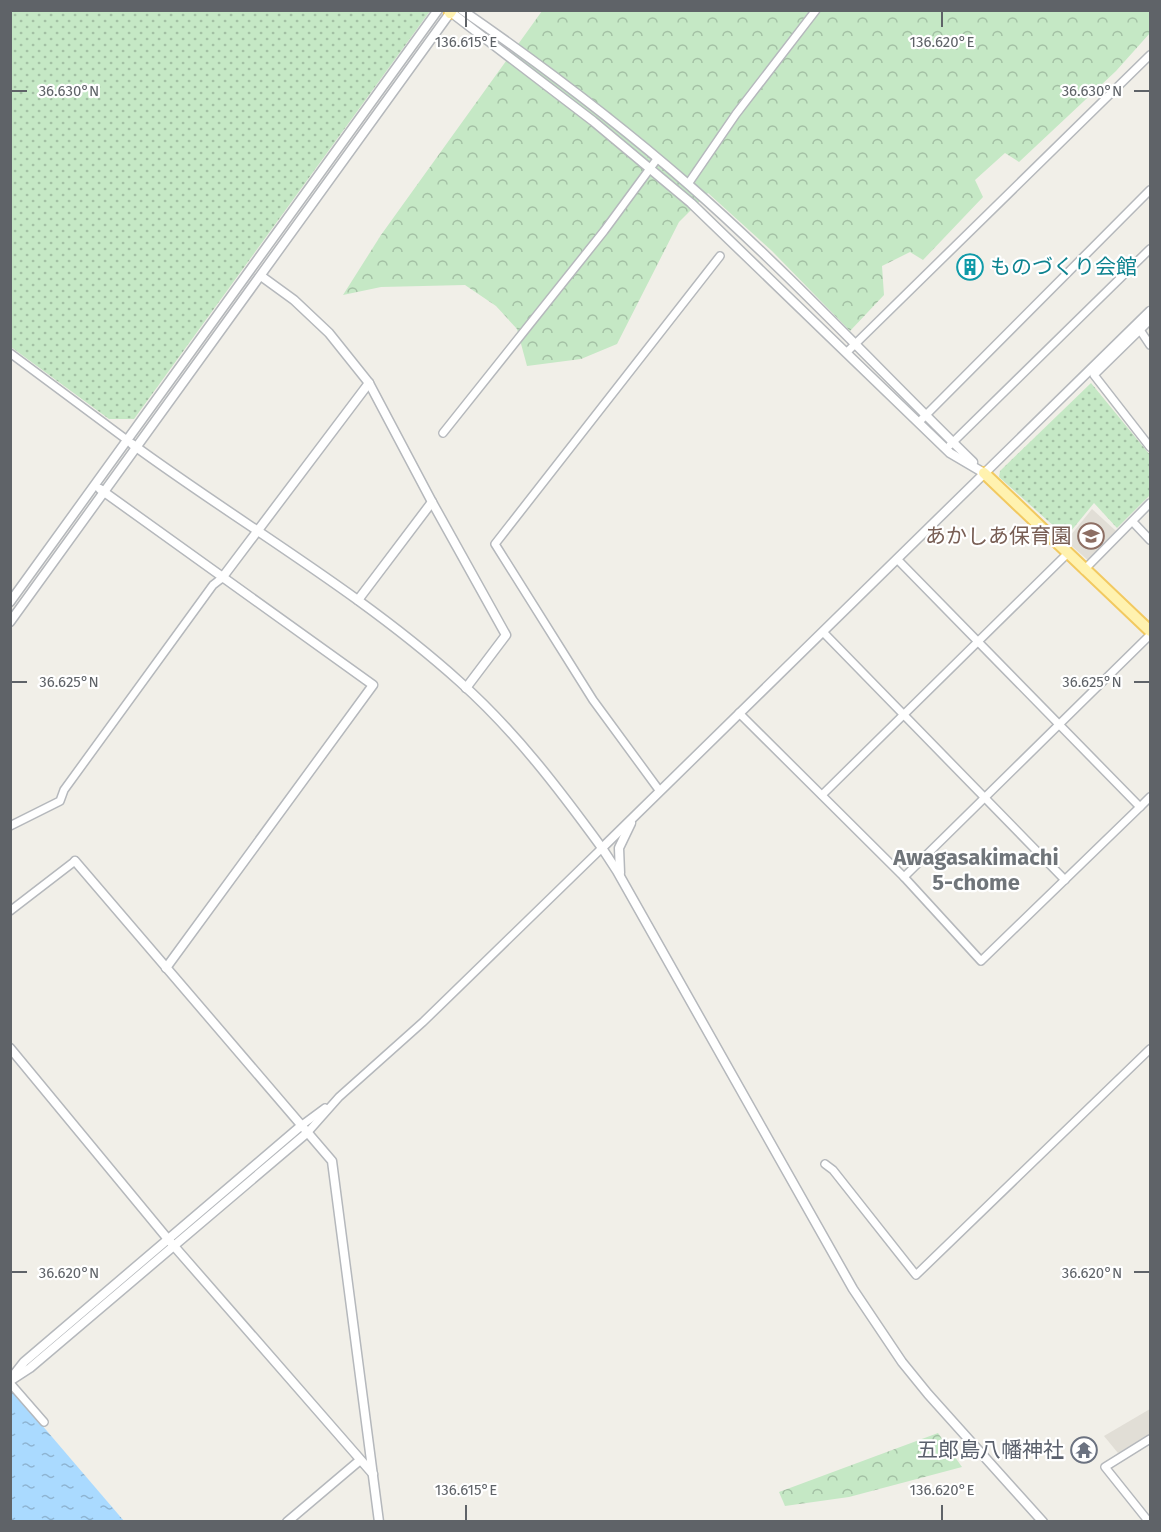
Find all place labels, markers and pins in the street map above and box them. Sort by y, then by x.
building icon: ものづくり会館 [955,252,985,282]
place label: ものづくり会館 [990,254,1137,280]
school or university icon: あかしあ保育園 [1076,521,1106,551]
place label: あかしあ保育園 [925,523,1072,549]
temple icon: 五郎島八幡神社 [1069,1435,1099,1465]
place label: 五郎島八幡神社 [917,1437,1064,1463]

